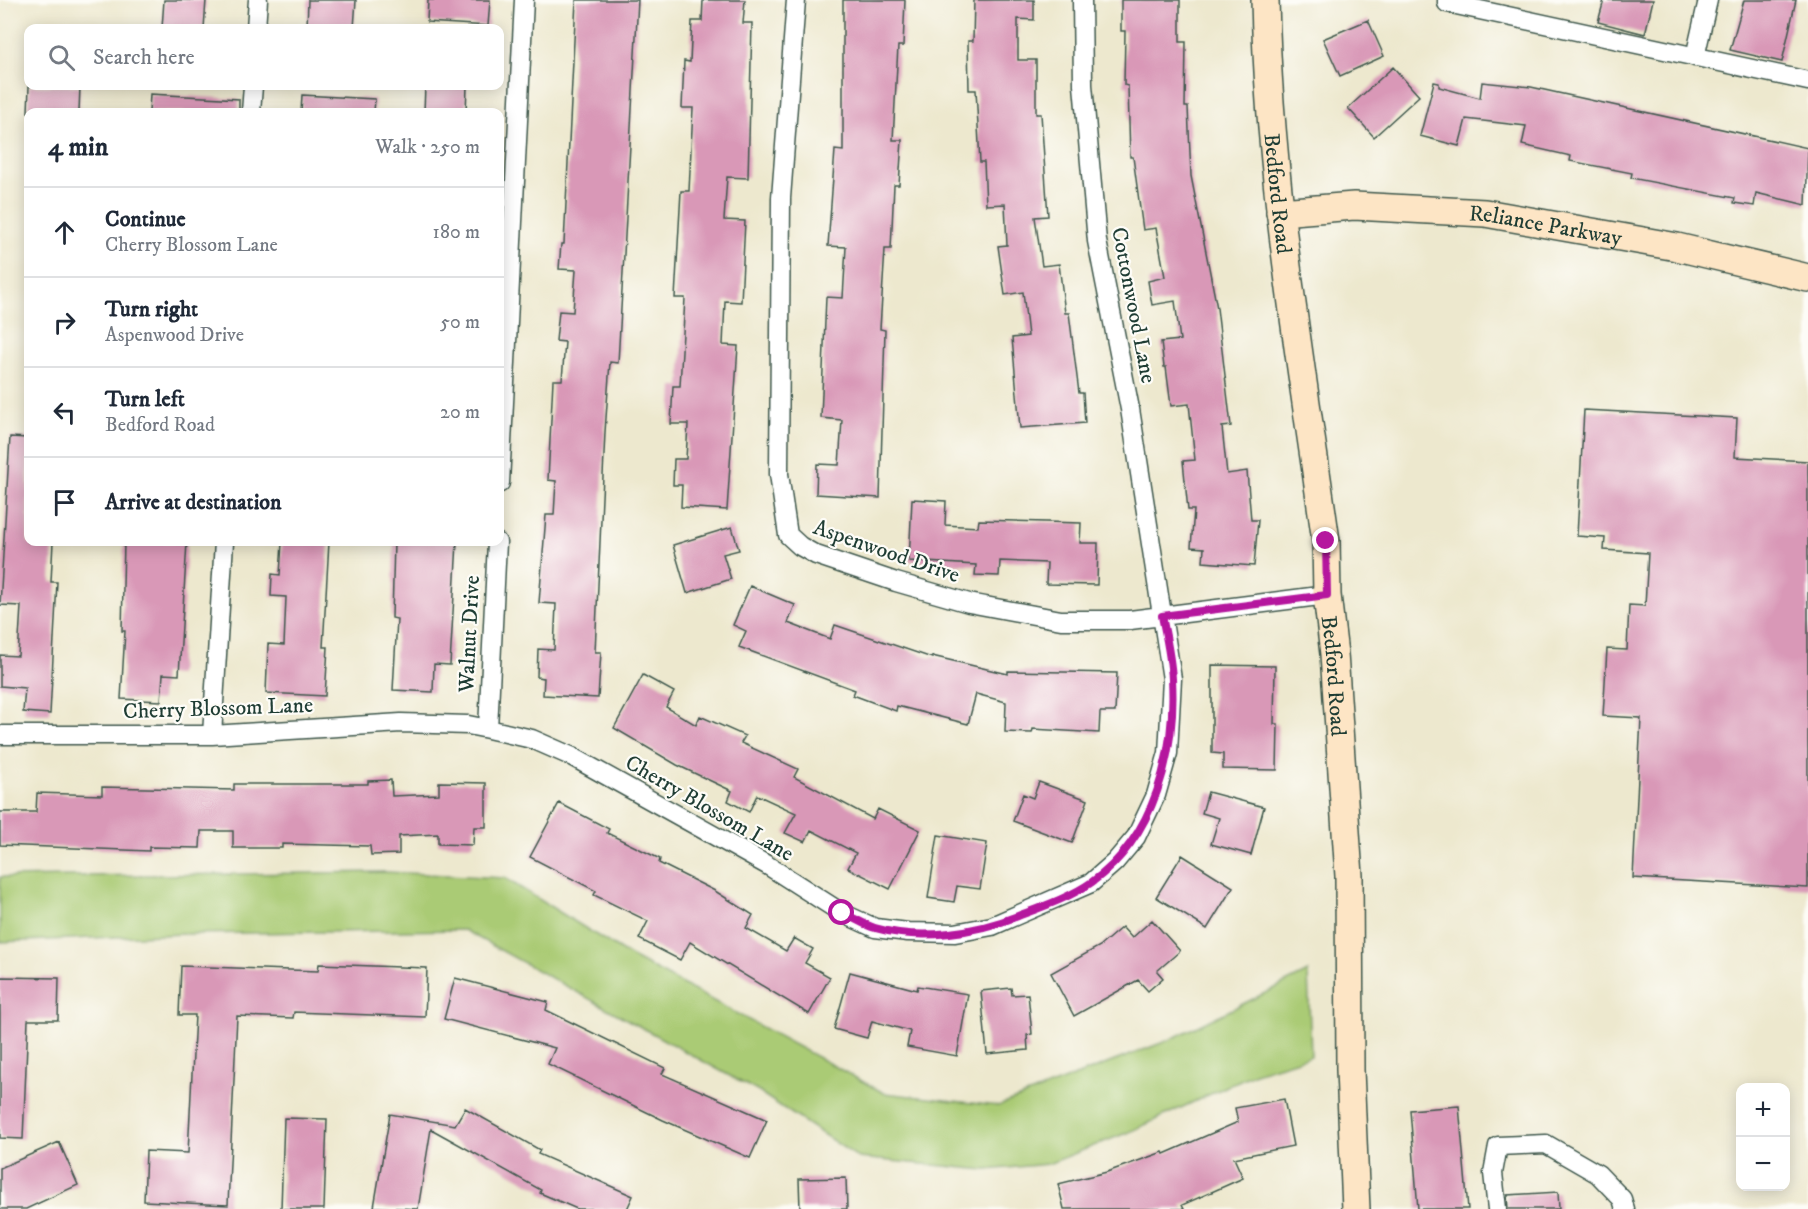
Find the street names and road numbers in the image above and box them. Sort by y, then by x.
street label: Bedford Road [1258,132,1297,255]
street label: Reliance Parkway [1468,200,1625,252]
street label: Cottonwood Lane [1105,225,1162,386]
street label: Aspenwood Drive [810,514,963,589]
street label: Walnut Drive [453,575,486,694]
street label: Bedford Road [1315,614,1352,737]
street label: Cherry Blossom Lane [123,692,314,725]
street label: Cherry Blossom Lane [620,749,798,868]

